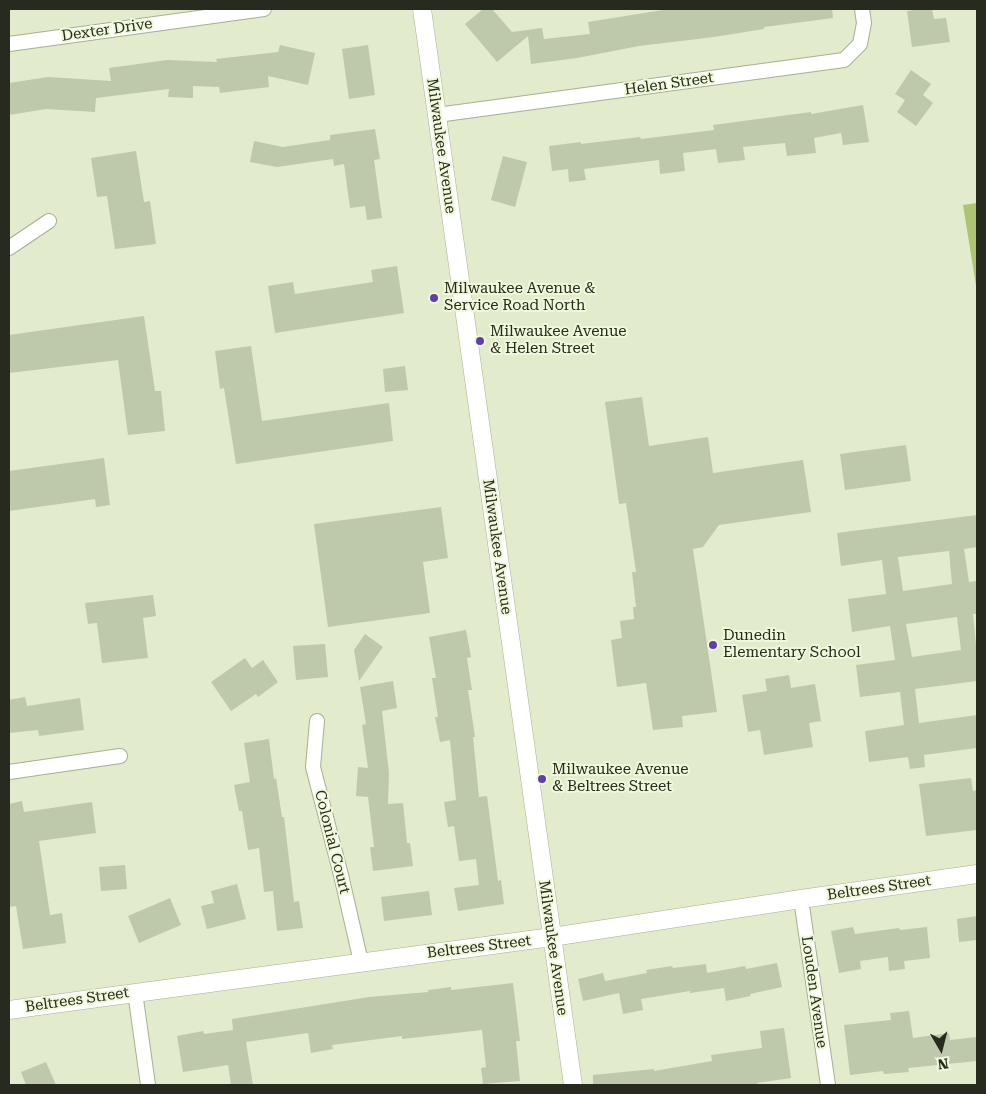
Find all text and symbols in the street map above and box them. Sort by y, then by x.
street label: Dexter Drive [60,15,154,45]
street label: Helen Street [623,69,715,99]
street label: Milwaukee Avenue [423,77,459,215]
place label: Milwaukee Avenue & Service Road North [444,280,595,315]
marker: Milwaukee Avenue & Service Road North [428,292,440,304]
place label: Milwaukee Avenue & Helen Street [490,323,626,358]
marker: Milwaukee Avenue & Helen Street [474,335,486,347]
street label: Milwaukee Avenue [479,478,515,616]
place label: Dunedin Elementary School [723,627,861,662]
marker: Dunedin Elementary School [707,639,719,651]
place label: Milwaukee Avenue & Beltrees Street [552,761,688,796]
marker: Milwaukee Avenue & Beltrees Street [536,773,548,785]
street label: Colonial Court [310,788,354,896]
street label: Beltrees Street [826,872,932,904]
street label: Milwaukee Avenue [535,879,571,1017]
street label: Beltrees Street [426,932,532,962]
street label: Louden Avenue [797,935,831,1049]
street label: Beltrees Street [24,984,130,1016]
north arrow [916,1024,966,1074]
text: N [937,1055,950,1073]

